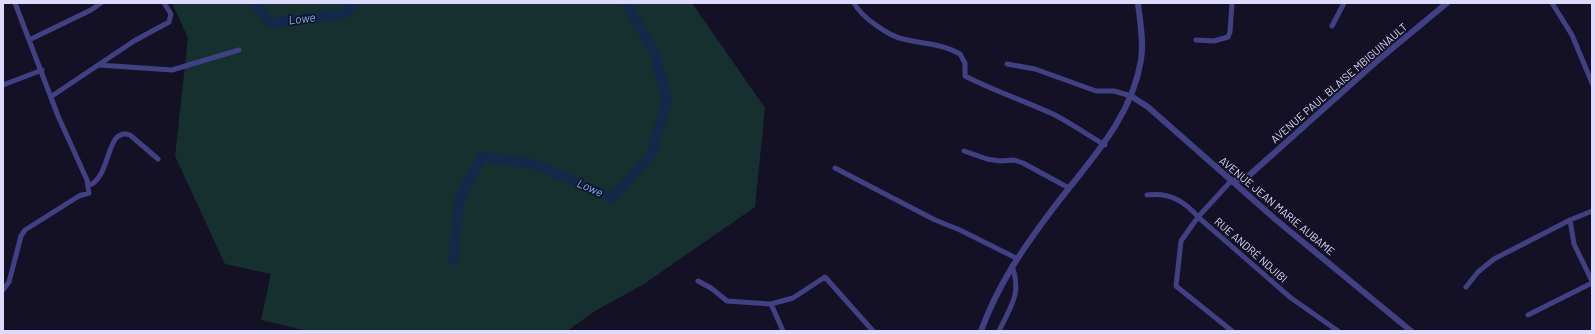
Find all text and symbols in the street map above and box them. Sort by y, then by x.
water label: Lowe [288,9,316,27]
street label: AVENUE PAUL BLAISE MBIGUINAULT [1268,20,1410,145]
street label: AVENUE JEAN MARIE AUBAME [1217,154,1338,258]
water label: Lowe [575,175,606,199]
street label: RUE ANDRÉ NDJIBI [1212,215,1290,285]

